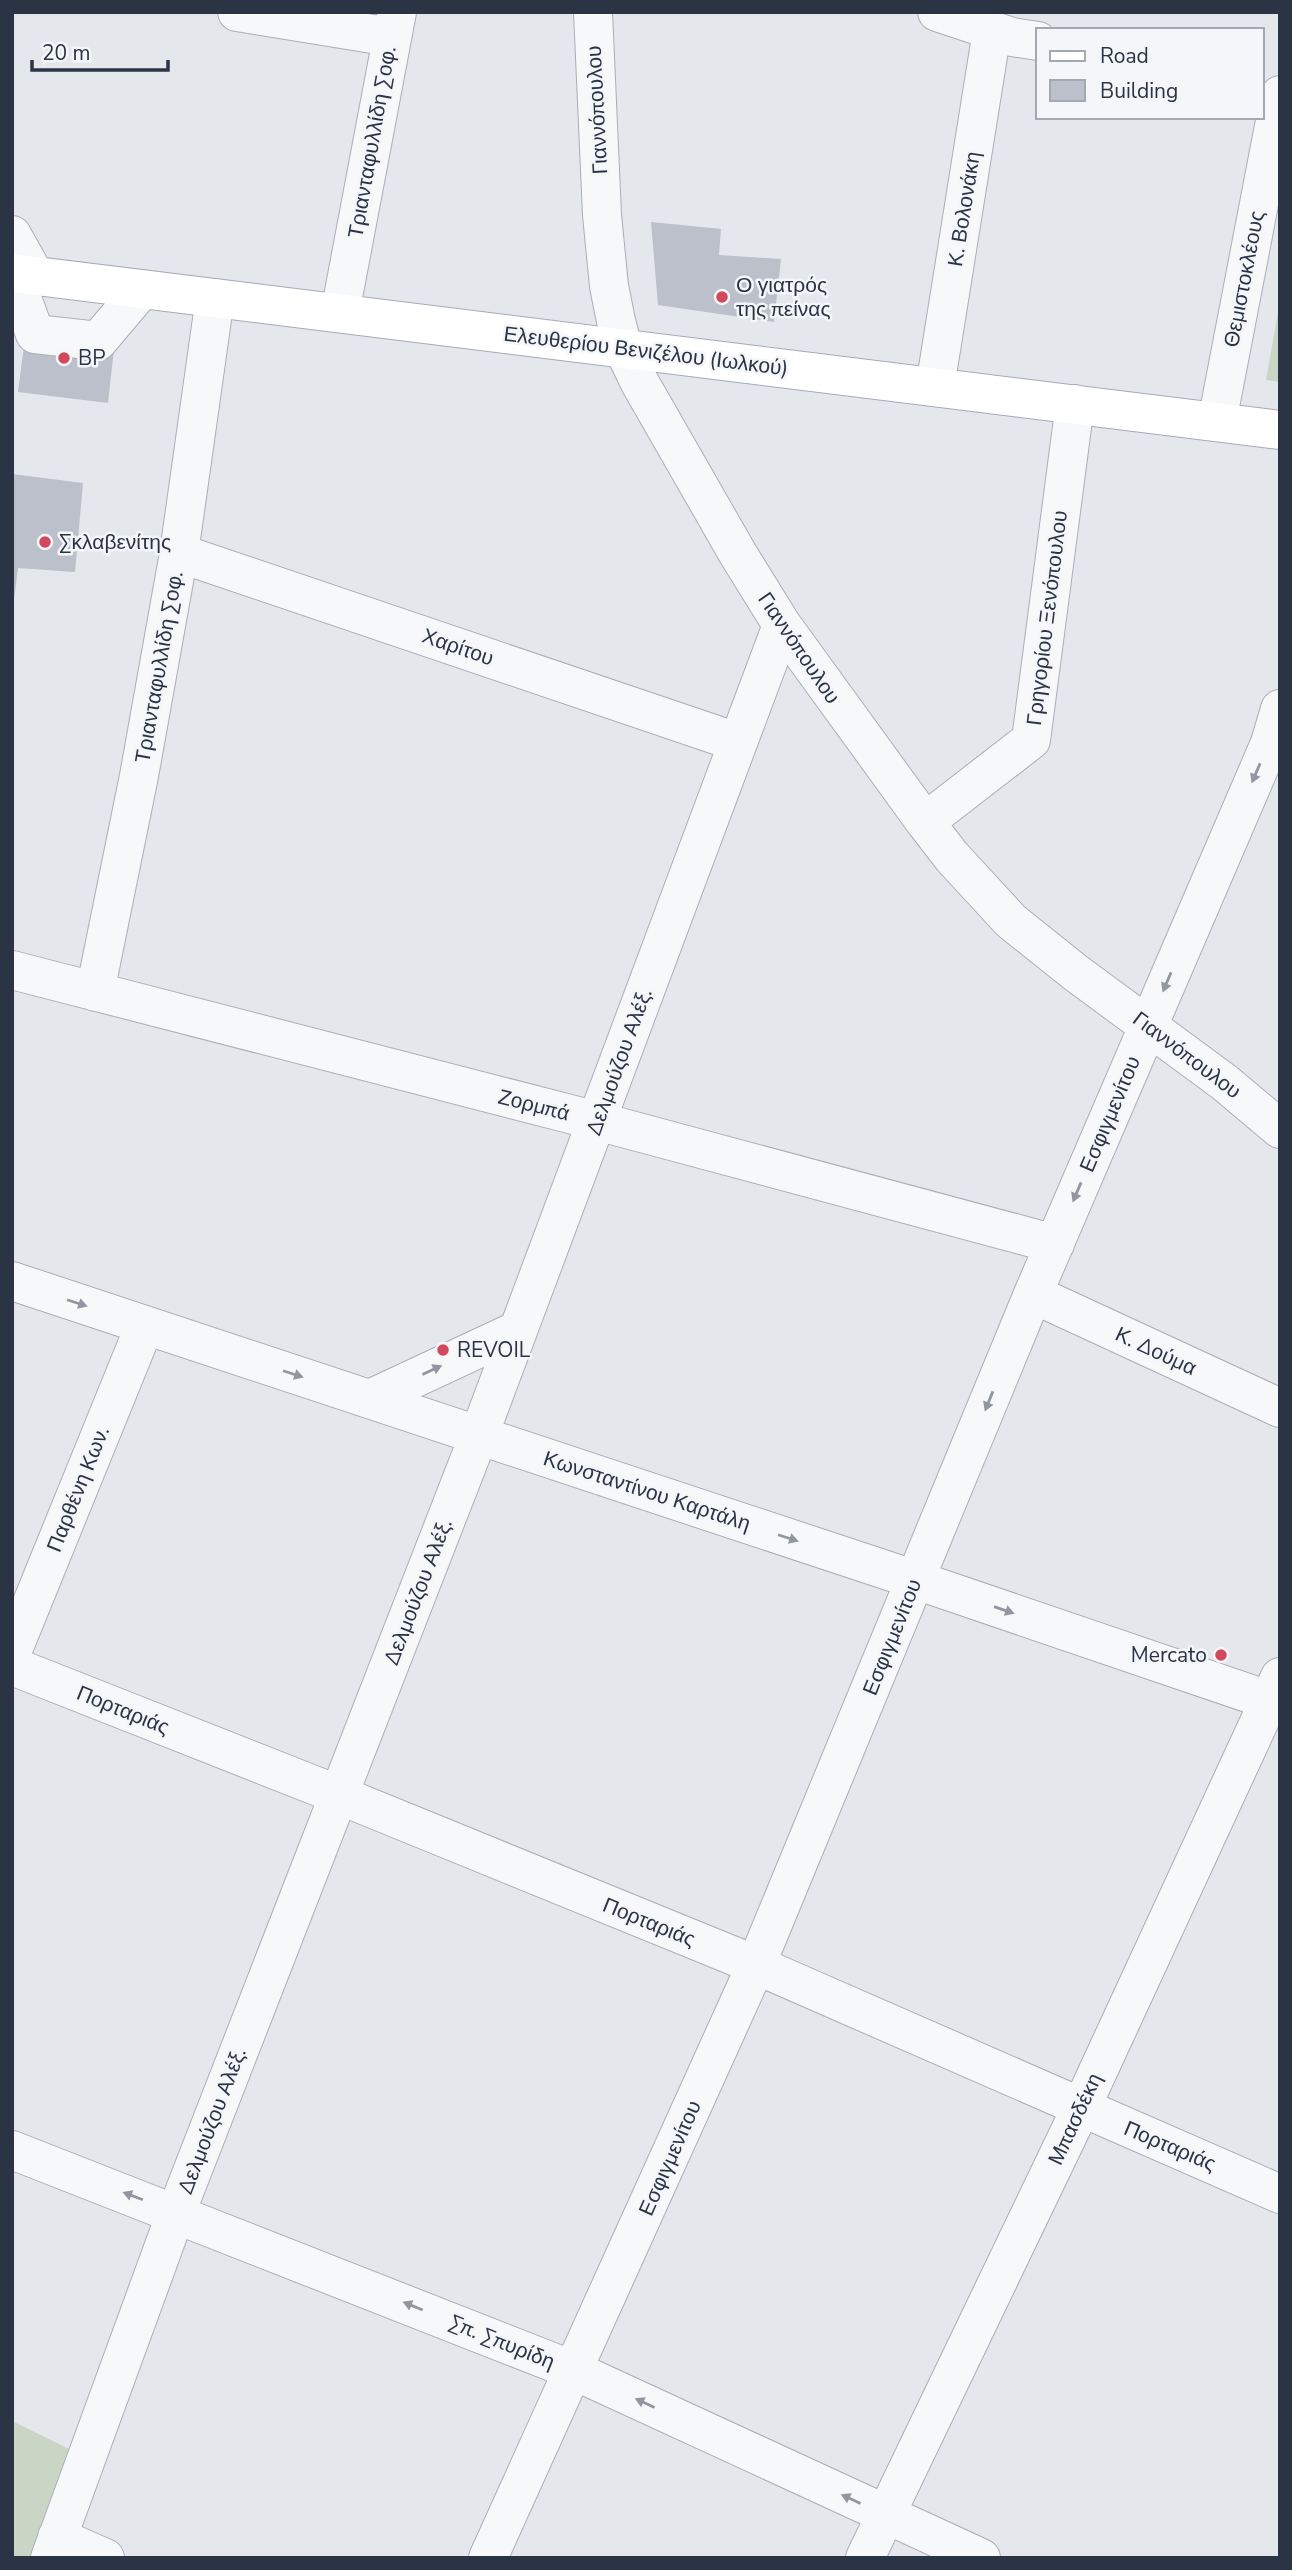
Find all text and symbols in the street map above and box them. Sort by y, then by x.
scale bar [32,28,168,72]
legend [1036,28,1264,119]
text: 20 m [42,39,91,67]
text: Road [1100,42,1149,70]
street label: Τριανταφυλλίδη Σοφ. [341,44,403,240]
street label: Γιαννόπουλου [580,45,614,175]
text: Building [1100,77,1178,105]
street label: Κ. Βολονάκη [941,149,987,269]
street label: Θεμιστοκλέους [1217,208,1271,350]
place label: Ο γιατρός της πείνας [736,271,831,323]
marker: Ο γιατρός της πείνας [714,289,730,305]
street label: Ελευθερίου Βενιζέλου (Ιωλκού) [502,320,790,382]
place label: BP [78,344,106,372]
marker: BP [56,350,72,366]
street label: Γρηγορίου Ξενόπουλου [1020,509,1074,727]
place label: Σκλαβενίτης [59,528,171,556]
marker: Σκλαβενίτης [37,534,53,550]
street label: Τριανταφυλλίδη Σοφ. [128,569,190,765]
street label: Γιαννόπουλου [751,587,847,709]
street label: Χαρίτου [418,622,498,672]
one-way arrow [1251,763,1262,784]
one-way arrow [1161,972,1172,993]
street label: Δελμούζου Αλέξ. [579,985,659,1139]
street label: Γιαννόπουλου [1127,1005,1247,1105]
street label: Εσφιγμενίτου [1073,1052,1147,1176]
street label: Ζορμπά [495,1083,573,1127]
one-way arrow [1072,1181,1083,1202]
one-way arrow [67,1298,88,1308]
street label: Κ. Δούμα [1111,1320,1201,1382]
place label: REVOIL [457,1336,531,1364]
marker: REVOIL [435,1342,451,1358]
one-way arrow [422,1364,442,1376]
one-way arrow [283,1369,304,1379]
one-way arrow [983,1391,994,1412]
street label: Παρθένη Κων. [40,1422,116,1556]
street label: Κωνσταντίνου Καρτάλη [540,1444,754,1538]
street label: Δελμούζου Αλέξ. [377,1515,459,1669]
one-way arrow [778,1533,799,1543]
street label: Εσφιγμενίτου [856,1575,928,1699]
one-way arrow [993,1605,1014,1616]
place label: Mercato [1131,1641,1207,1669]
marker: Mercato [1213,1647,1229,1663]
street label: Πορταριάς [73,1679,173,1741]
street label: Πορταριάς [599,1891,699,1953]
street label: Δελμούζου Αλέξ. [171,2044,253,2198]
street label: Μπασδέκη [1042,2069,1108,2169]
street label: Εσφιγμενίτου [632,2096,708,2220]
street label: Πορταριάς [1120,2114,1220,2178]
one-way arrow [122,2191,143,2202]
one-way arrow [402,2301,423,2312]
street label: Σπ. Σπυρίδη [445,2308,559,2376]
one-way arrow [635,2398,655,2409]
one-way arrow [841,2494,861,2505]

